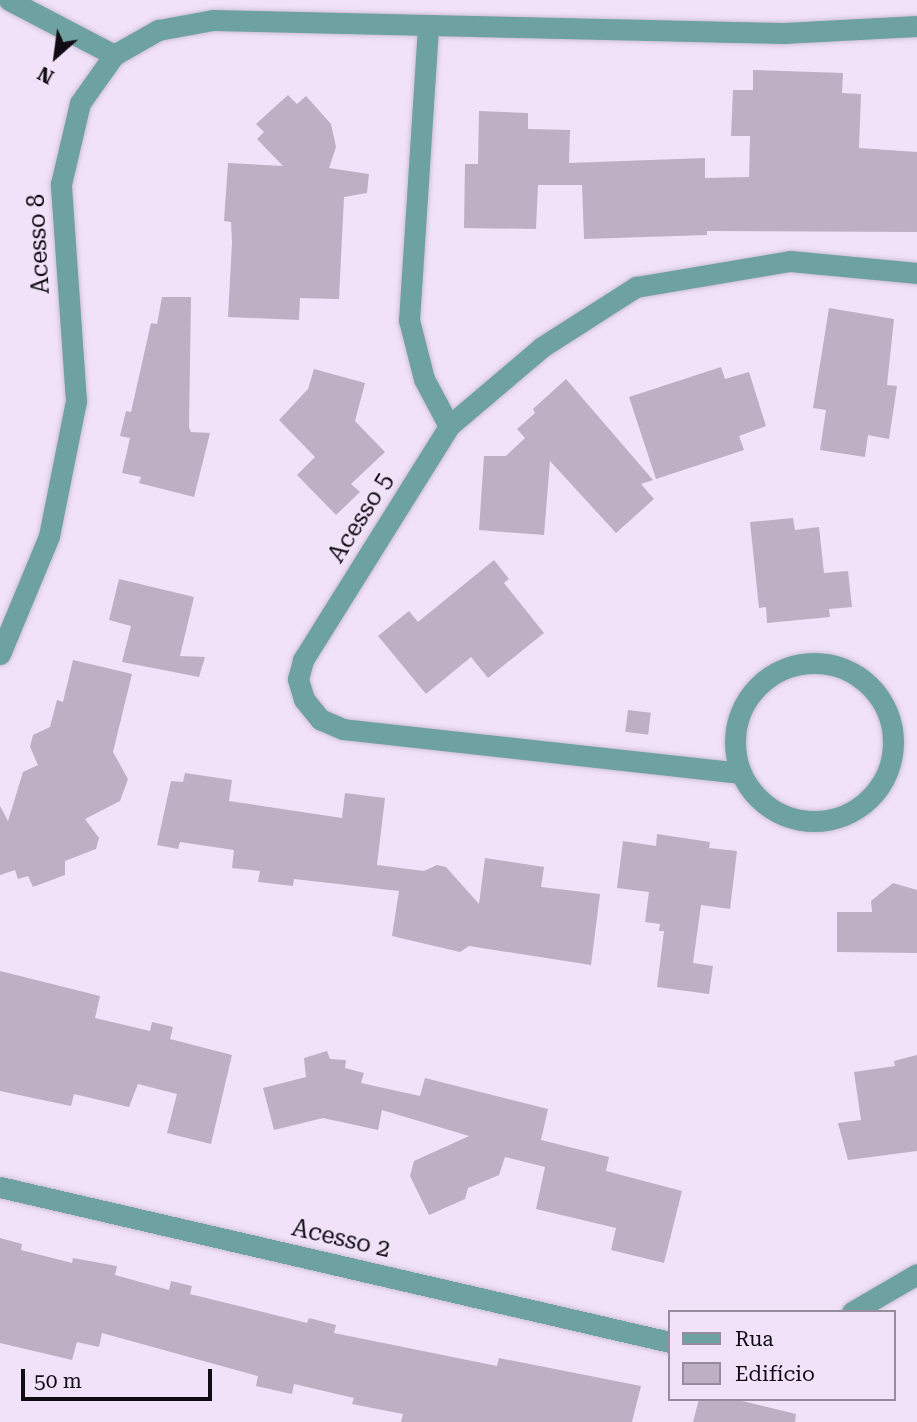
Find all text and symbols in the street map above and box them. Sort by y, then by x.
north arrow [21,21,91,91]
text: N [34,61,58,89]
street label: Acesso 8 [22,193,56,295]
street label: Acesso 5 [322,468,400,568]
street label: Acesso 2 [289,1214,393,1264]
legend [668,1310,896,1401]
text: Rua [735,1327,774,1351]
scale bar [24,1356,215,1400]
text: Edifício [735,1362,815,1386]
text: 50 m [34,1369,82,1393]

